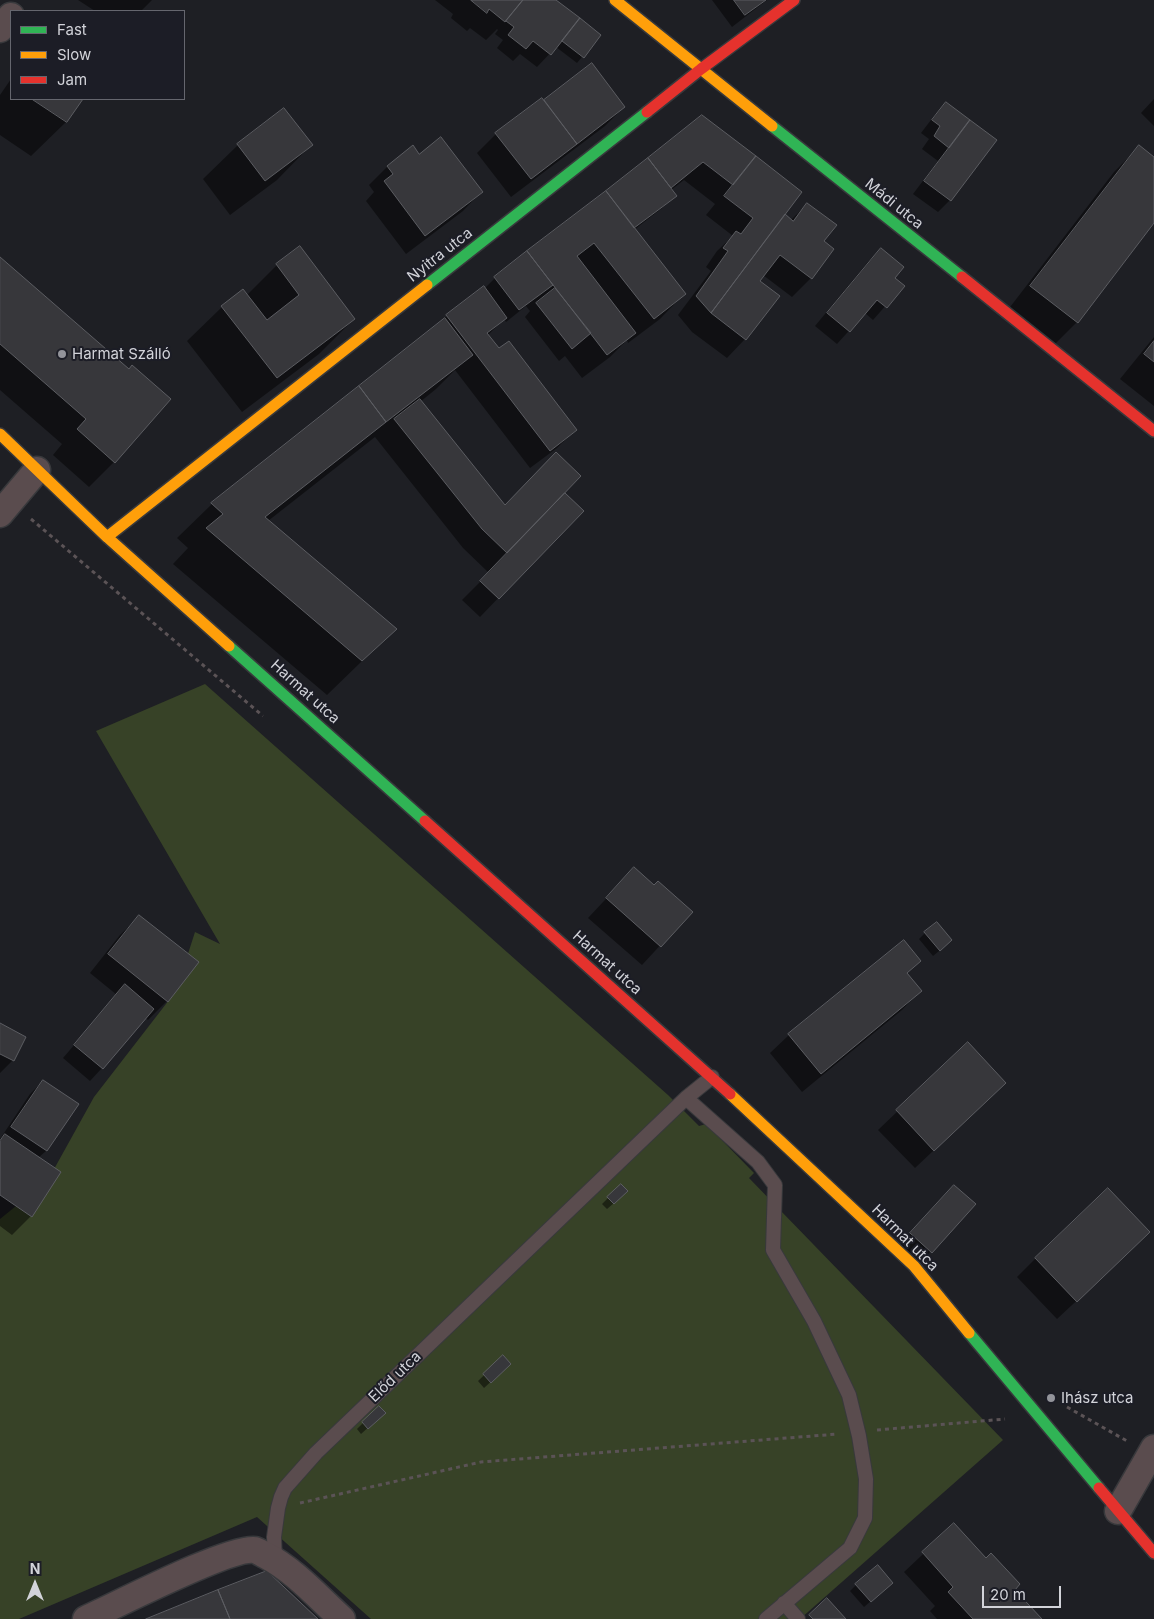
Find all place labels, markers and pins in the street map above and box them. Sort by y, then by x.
place label: Harmat Szálló [72,345,171,363]
marker: Harmat Szálló [56,348,68,360]
place label: Ihász utca [1061,1389,1134,1407]
marker: Ihász utca [1045,1392,1057,1404]

